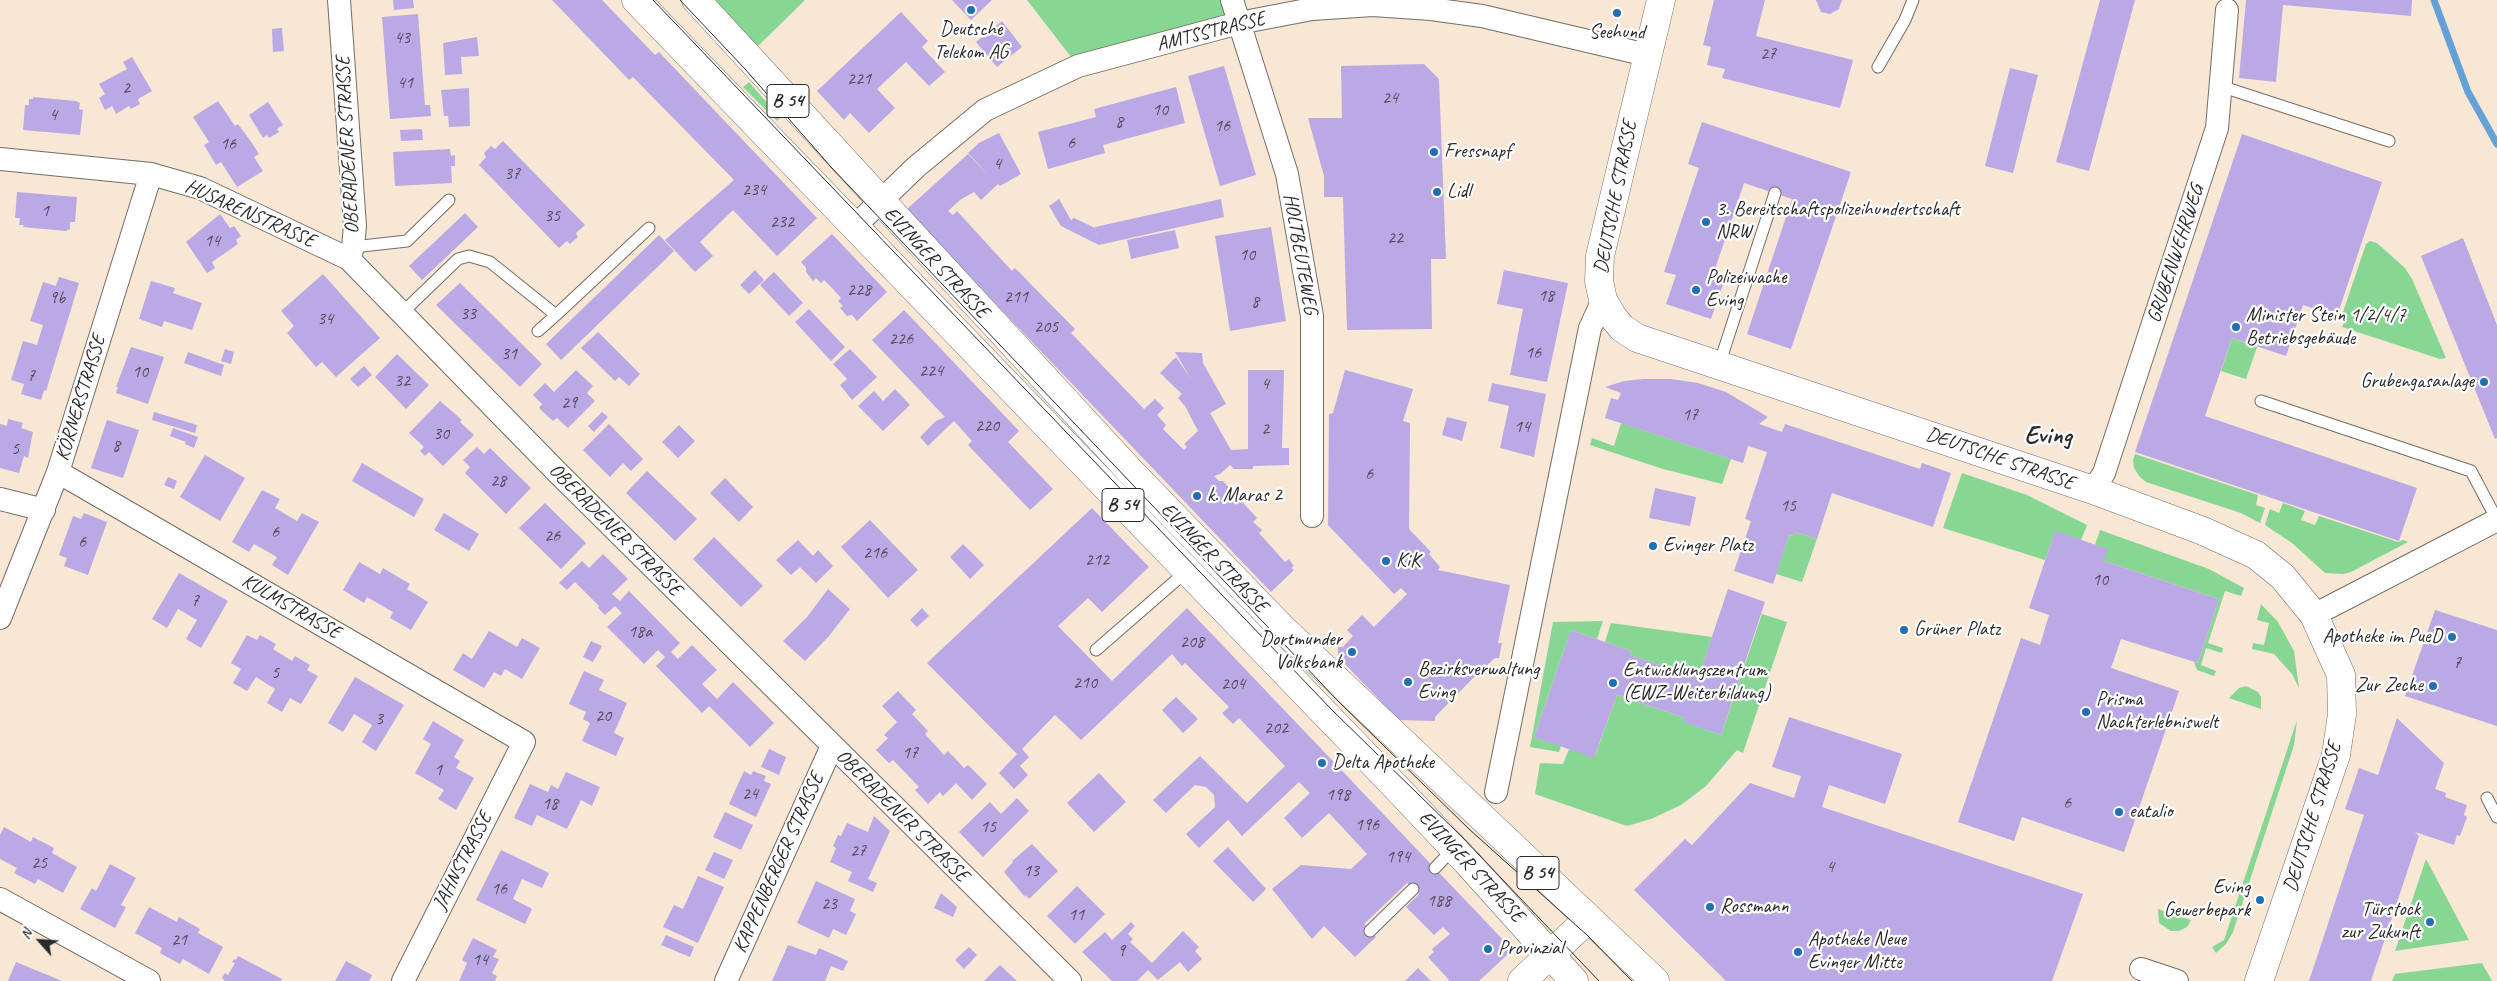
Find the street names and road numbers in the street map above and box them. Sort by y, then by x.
street label: AMTSSTRASSE [1154,7,1268,57]
street label: OBERADENER STRASSE [331,55,365,235]
road number: B 54 [767,84,809,118]
street label: DEUTSCHE STRASSE [1589,119,1643,275]
street label: HUSARENSTRASSE [181,175,319,253]
street label: GRUBENWEHRWEG [2142,182,2210,326]
street label: HOLTBEUTEWEG [1278,192,1322,316]
street label: EVINGER STRASSE [878,202,994,324]
street label: KÖRNERSTRASSE [51,332,111,464]
street label: DEUTSCHE STRASSE [1923,422,2077,496]
street label: OBERADENER STRASSE [544,459,686,601]
road number: B 54 [1102,488,1144,522]
street label: EVINGER STRASSE [1155,498,1273,618]
street label: KULMSTRASSE [237,569,345,645]
street label: DEUTSCHE STRASSE [2279,739,2347,895]
street label: OBERADENER STRASSE [831,745,973,887]
street label: KAPPENBERGER STRASSE [728,769,830,957]
street label: EVINGER STRASSE [1413,806,1529,928]
street label: JAHNSTRASSE [428,808,498,914]
road number: B 54 [1517,856,1559,890]

